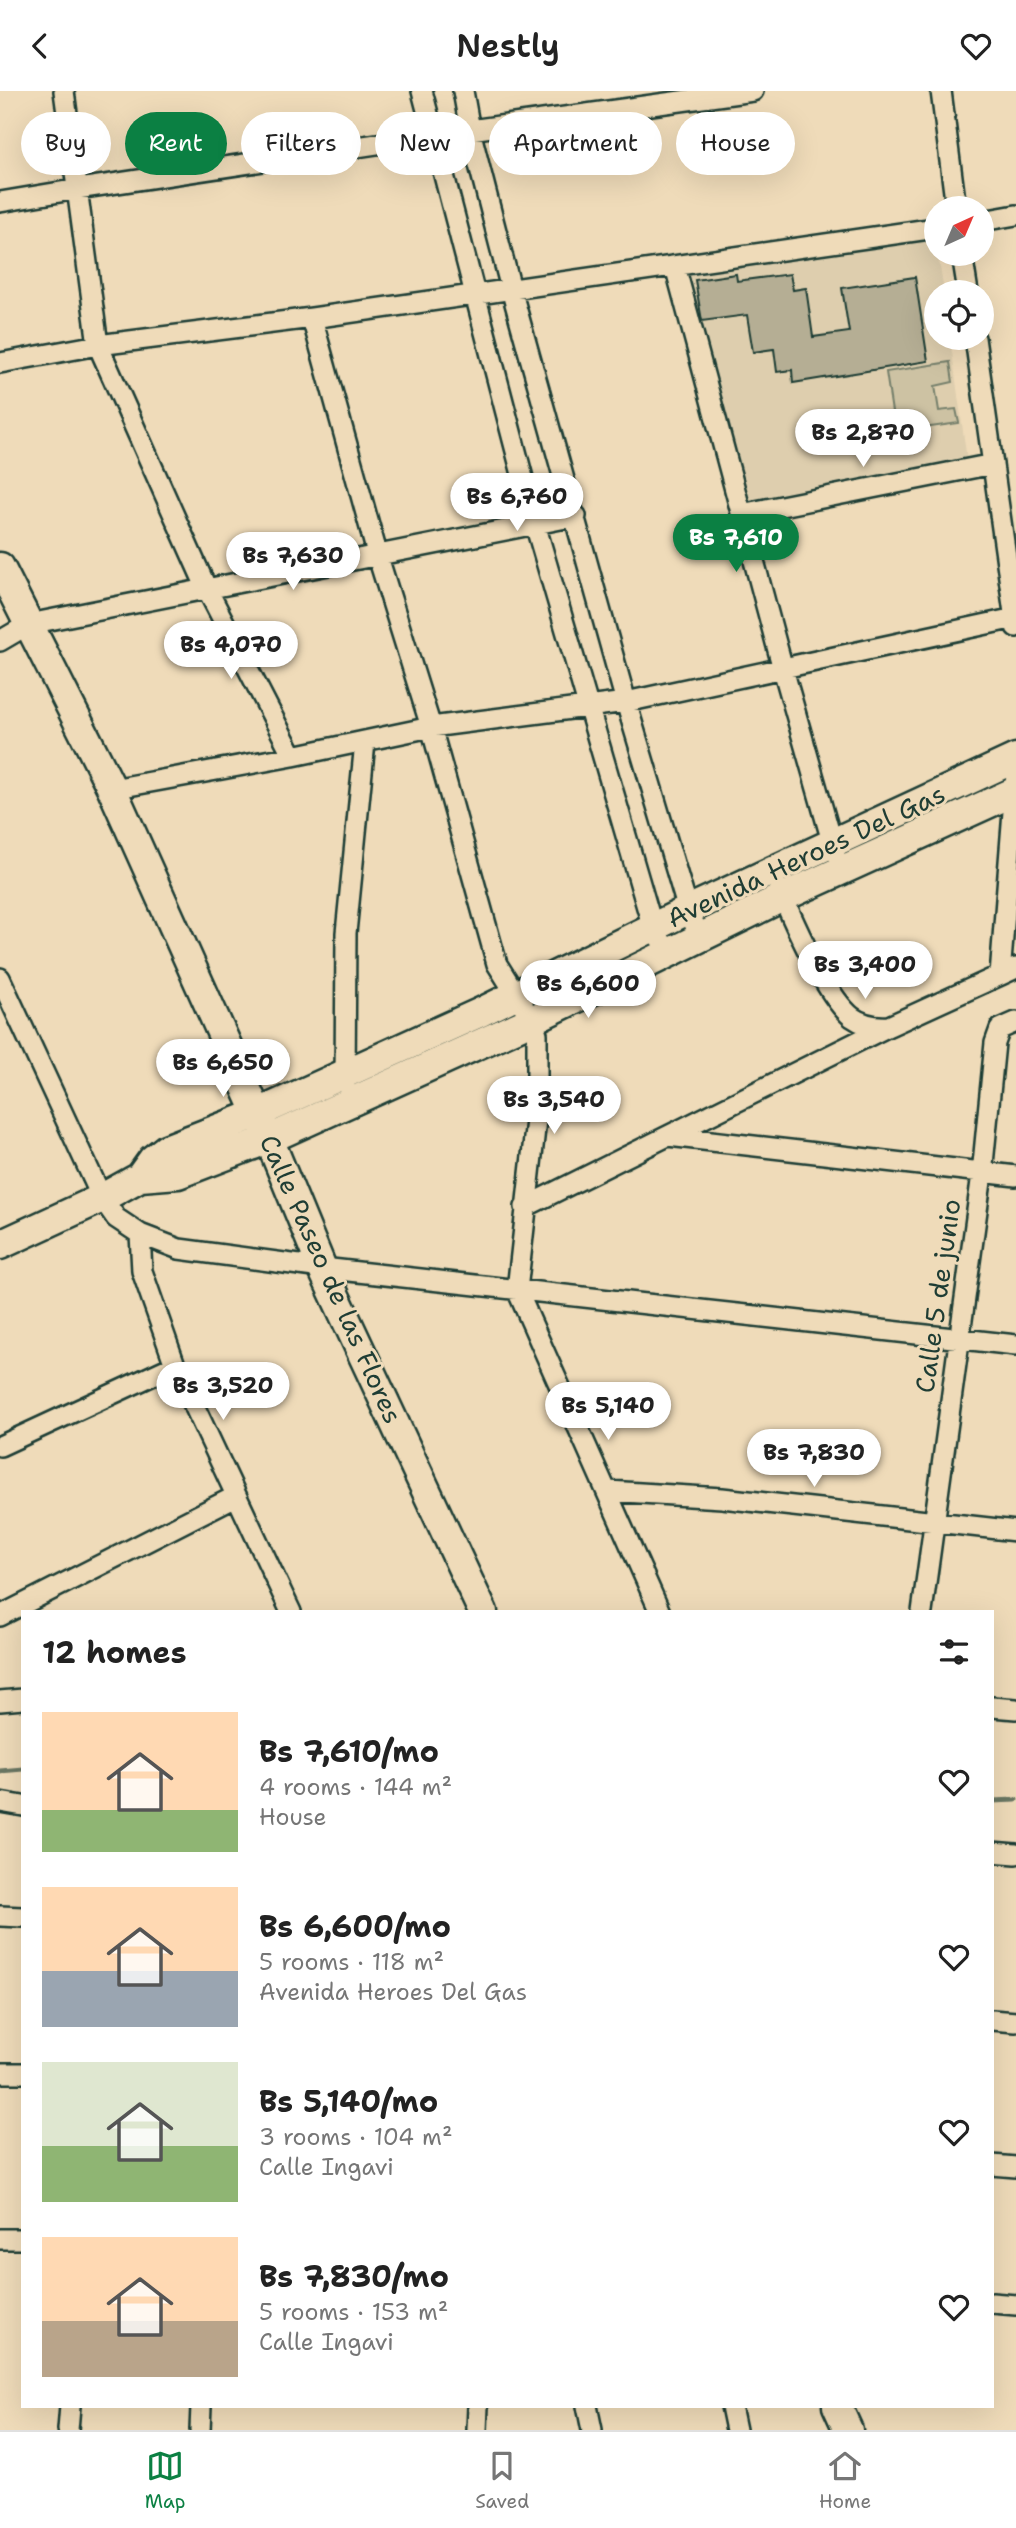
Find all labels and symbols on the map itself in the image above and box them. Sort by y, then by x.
north arrow [924,196,994,266]
pin: Bs 2,870 [791,409,935,469]
pin: Bs 6,760 [445,473,589,533]
pin: Bs 7,610 [664,515,808,574]
pin: Bs 7,630 [221,533,365,592]
pin: Bs 4,070 [159,621,303,681]
street label: Avenida Heroes Del Gas [661,776,951,935]
pin: Bs 3,400 [793,941,937,1001]
pin: Bs 6,600 [516,961,660,1020]
pin: Bs 6,650 [151,1039,295,1099]
pin: Bs 3,540 [482,1077,626,1136]
street label: Calle Paseo de las Flores [252,1129,411,1429]
street label: Calle 5 de junio [907,1197,968,1395]
pin: Bs 3,520 [151,1363,295,1422]
pin: Bs 5,140 [536,1383,680,1442]
pin: Bs 7,830 [742,1429,886,1489]

